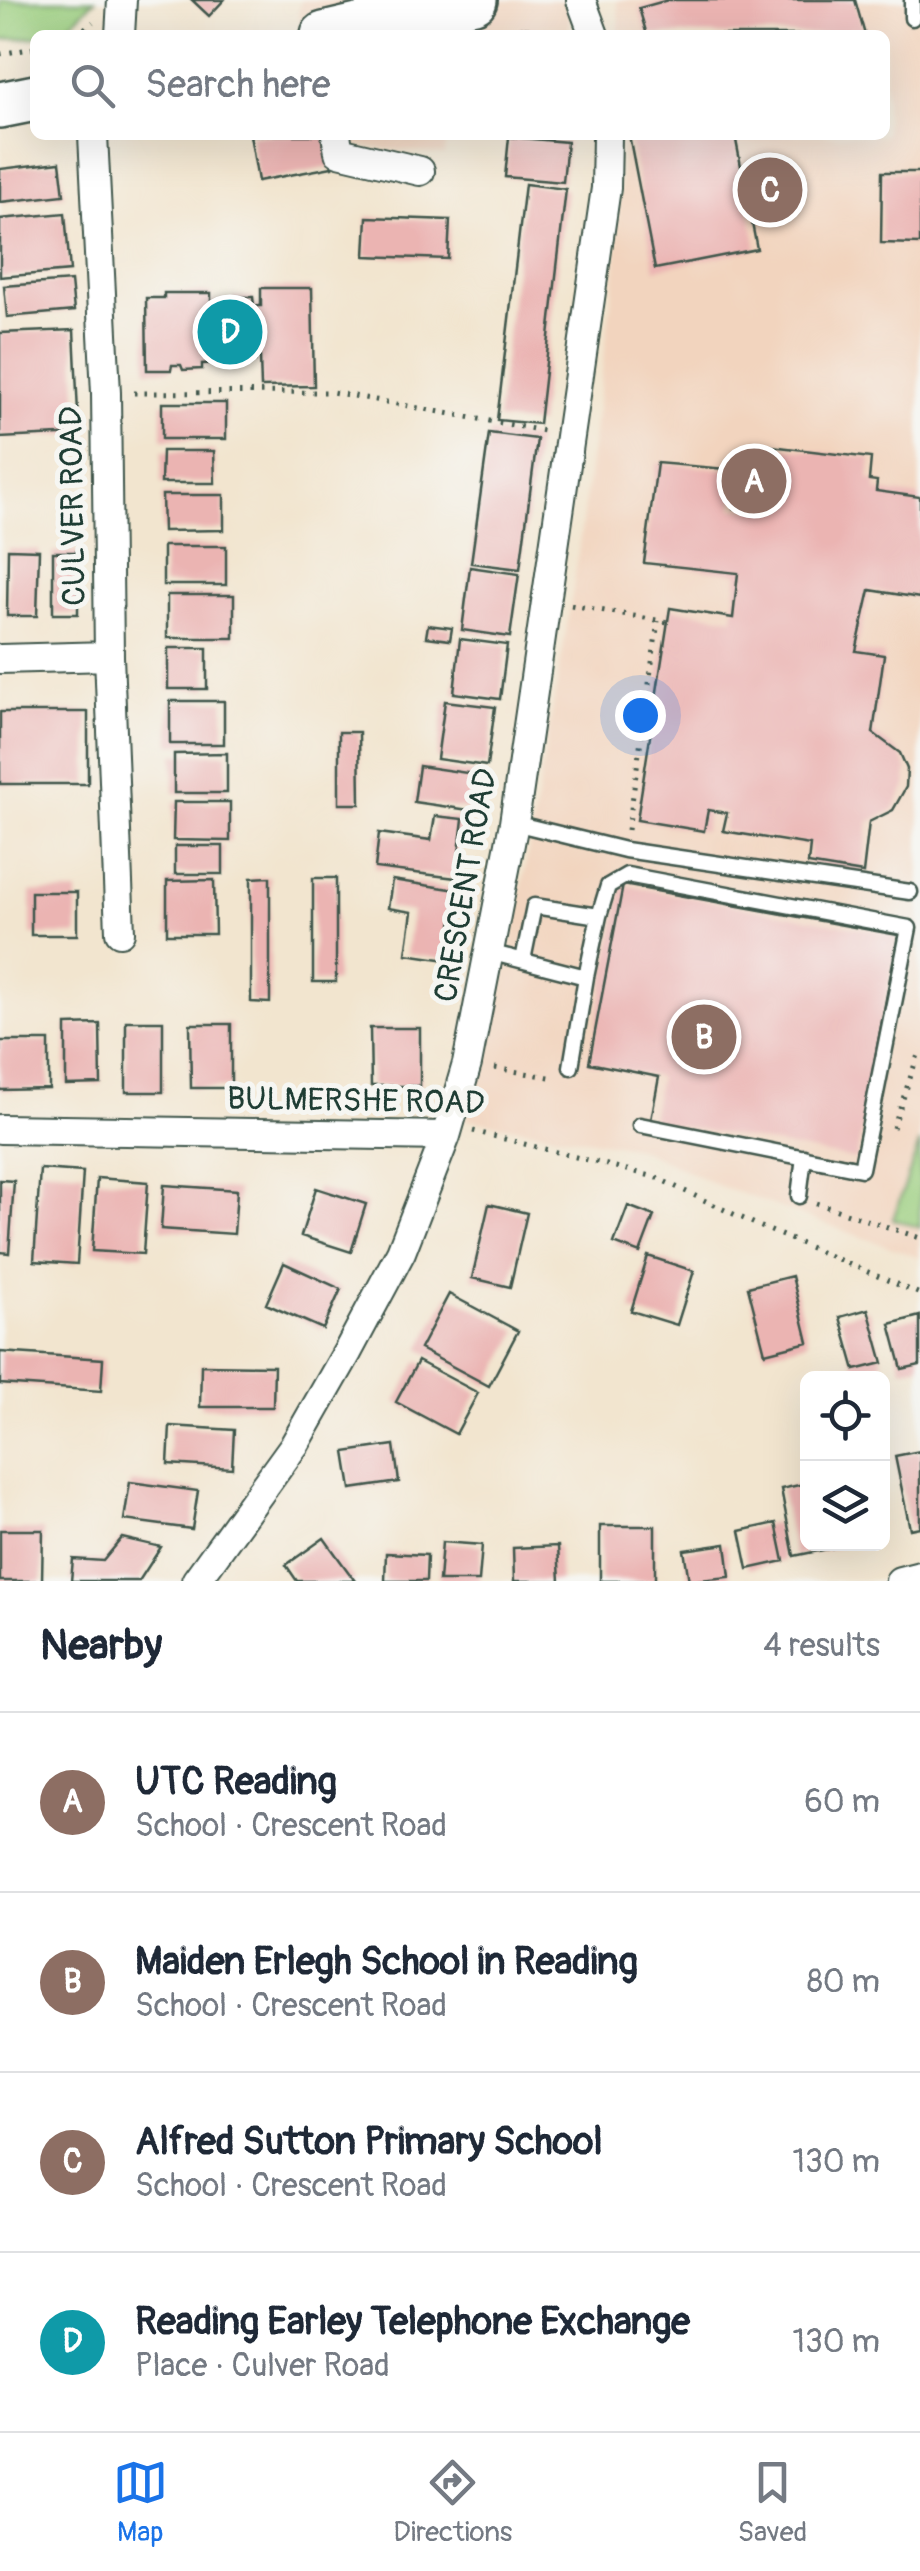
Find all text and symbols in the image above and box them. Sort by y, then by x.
search box [30,30,890,140]
icon: search [65,58,120,113]
text: Search here [145,61,331,109]
pin: C [738,152,802,228]
pin: D [198,294,262,370]
street label: CULVER ROAD [51,406,95,606]
pin: A [722,444,786,518]
your location [615,690,666,741]
street label: CRESCENT ROAD [426,765,506,1005]
pin: B [672,1000,736,1074]
street label: BULMERSHE ROAD [227,1079,485,1123]
map controls [800,1371,890,1551]
button: locate [800,1371,890,1461]
button: layers [800,1461,890,1551]
text: Nearby [40,1620,162,1672]
text: 4 results [763,1626,880,1666]
text: UTC Reading [135,1758,337,1806]
text: A [62,1782,83,1822]
text: 60 m [804,1782,880,1822]
text: School · Crescent Road [135,1806,447,1846]
text: Maiden Erlegh School in Reading [135,1938,638,1986]
text: B [63,1962,82,2002]
text: 80 m [807,1962,880,2002]
text: School · Crescent Road [135,1986,447,2026]
text: Alfred Sutton Primary School [135,2118,602,2166]
text: C [63,2142,82,2182]
text: 130 m [792,2142,880,2182]
text: School · Crescent Road [135,2166,447,2206]
text: Reading Earley Telephone Exchange [135,2298,690,2346]
text: D [62,2322,83,2362]
text: 130 m [792,2322,880,2362]
text: Place · Culver Road [135,2346,390,2386]
tab: Map [113,2455,168,2550]
tab: Directions [393,2455,512,2550]
tab: Saved [738,2455,807,2550]

